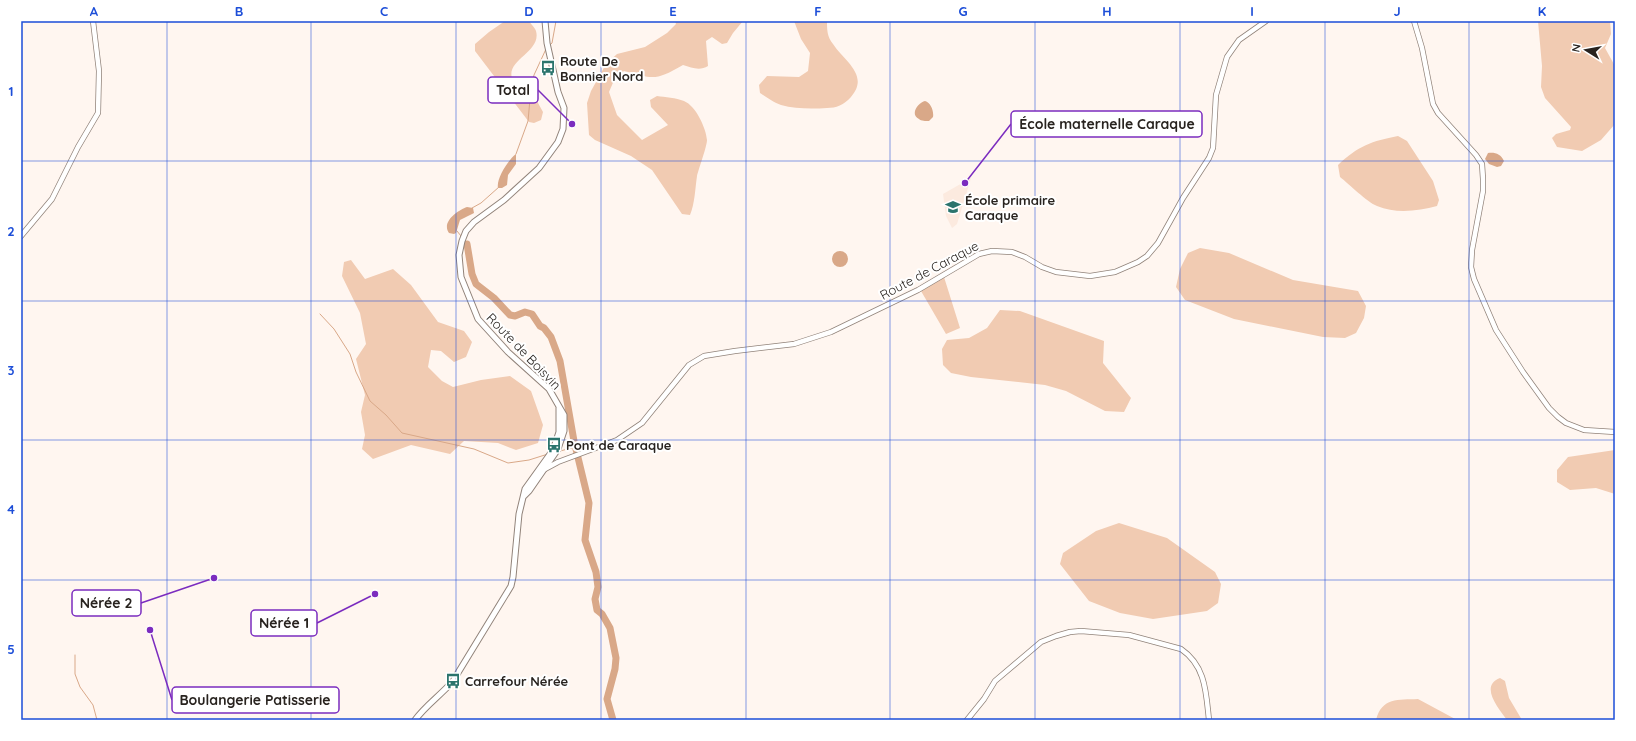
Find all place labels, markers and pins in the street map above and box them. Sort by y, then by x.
place label: Route De Bonnier Nord [560,53,643,84]
bus stop icon: Route De Bonnier Nord [539,59,557,77]
callout: Total [488,77,538,103]
callout: École maternelle Caraque [1011,111,1202,137]
place label: École primaire Caraque [965,192,1055,223]
school or university icon: École primaire Caraque [944,198,962,216]
bus stop icon: Pont de Caraque [545,436,563,454]
place label: Pont de Caraque [566,437,672,453]
callout: Nérée 2 [72,590,141,616]
callout: Nérée 1 [251,610,317,636]
bus stop icon: Carrefour Nérée [444,672,462,690]
place label: Carrefour Nérée [465,673,569,689]
callout: Boulangerie Patisserie [172,687,339,713]

